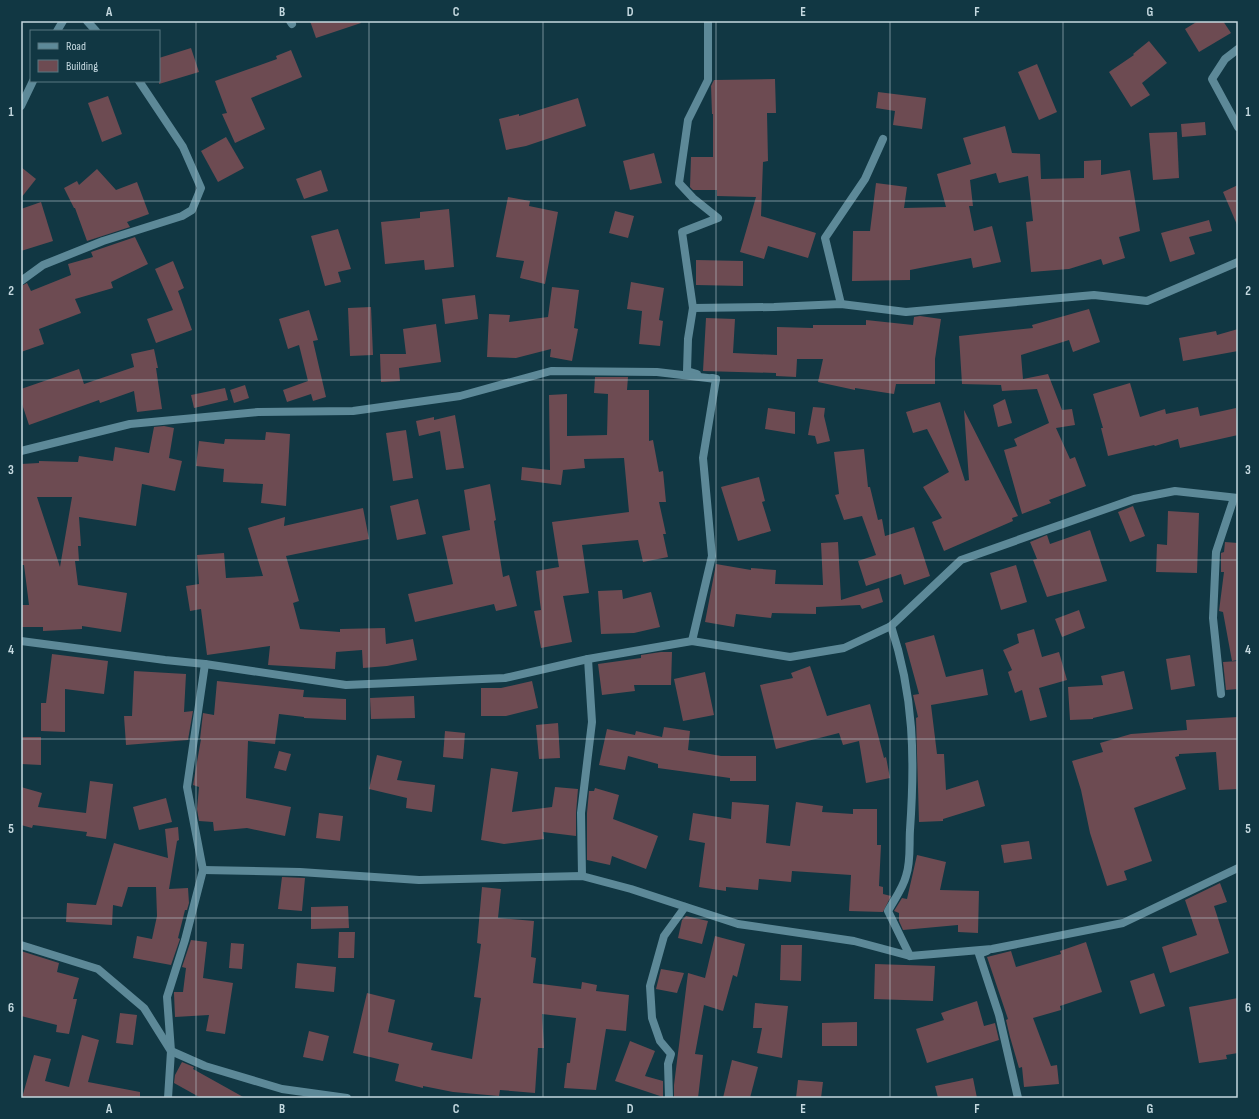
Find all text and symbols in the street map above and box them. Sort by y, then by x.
text: A [105,4,113,20]
text: B [279,4,285,20]
text: C [453,4,460,20]
text: D [627,4,634,20]
text: E [800,4,806,20]
text: F [974,4,980,20]
text: G [1147,4,1154,20]
legend [30,30,160,82]
text: Road [66,39,86,54]
text: Building [66,59,98,74]
text: 1 [8,104,14,120]
text: 1 [1245,104,1251,120]
text: 2 [8,283,14,299]
text: 2 [1245,283,1251,299]
text: 3 [8,462,14,478]
text: 3 [1245,462,1251,478]
text: 4 [8,642,14,658]
text: 4 [1245,642,1251,658]
text: 5 [8,821,14,837]
text: 5 [1245,821,1251,837]
text: 6 [8,1000,14,1016]
text: 6 [1245,1000,1251,1016]
text: A [105,1101,113,1117]
text: B [279,1101,285,1117]
text: C [453,1101,460,1117]
text: D [627,1101,634,1117]
text: E [800,1101,806,1117]
text: F [974,1101,980,1117]
text: G [1147,1101,1154,1117]

